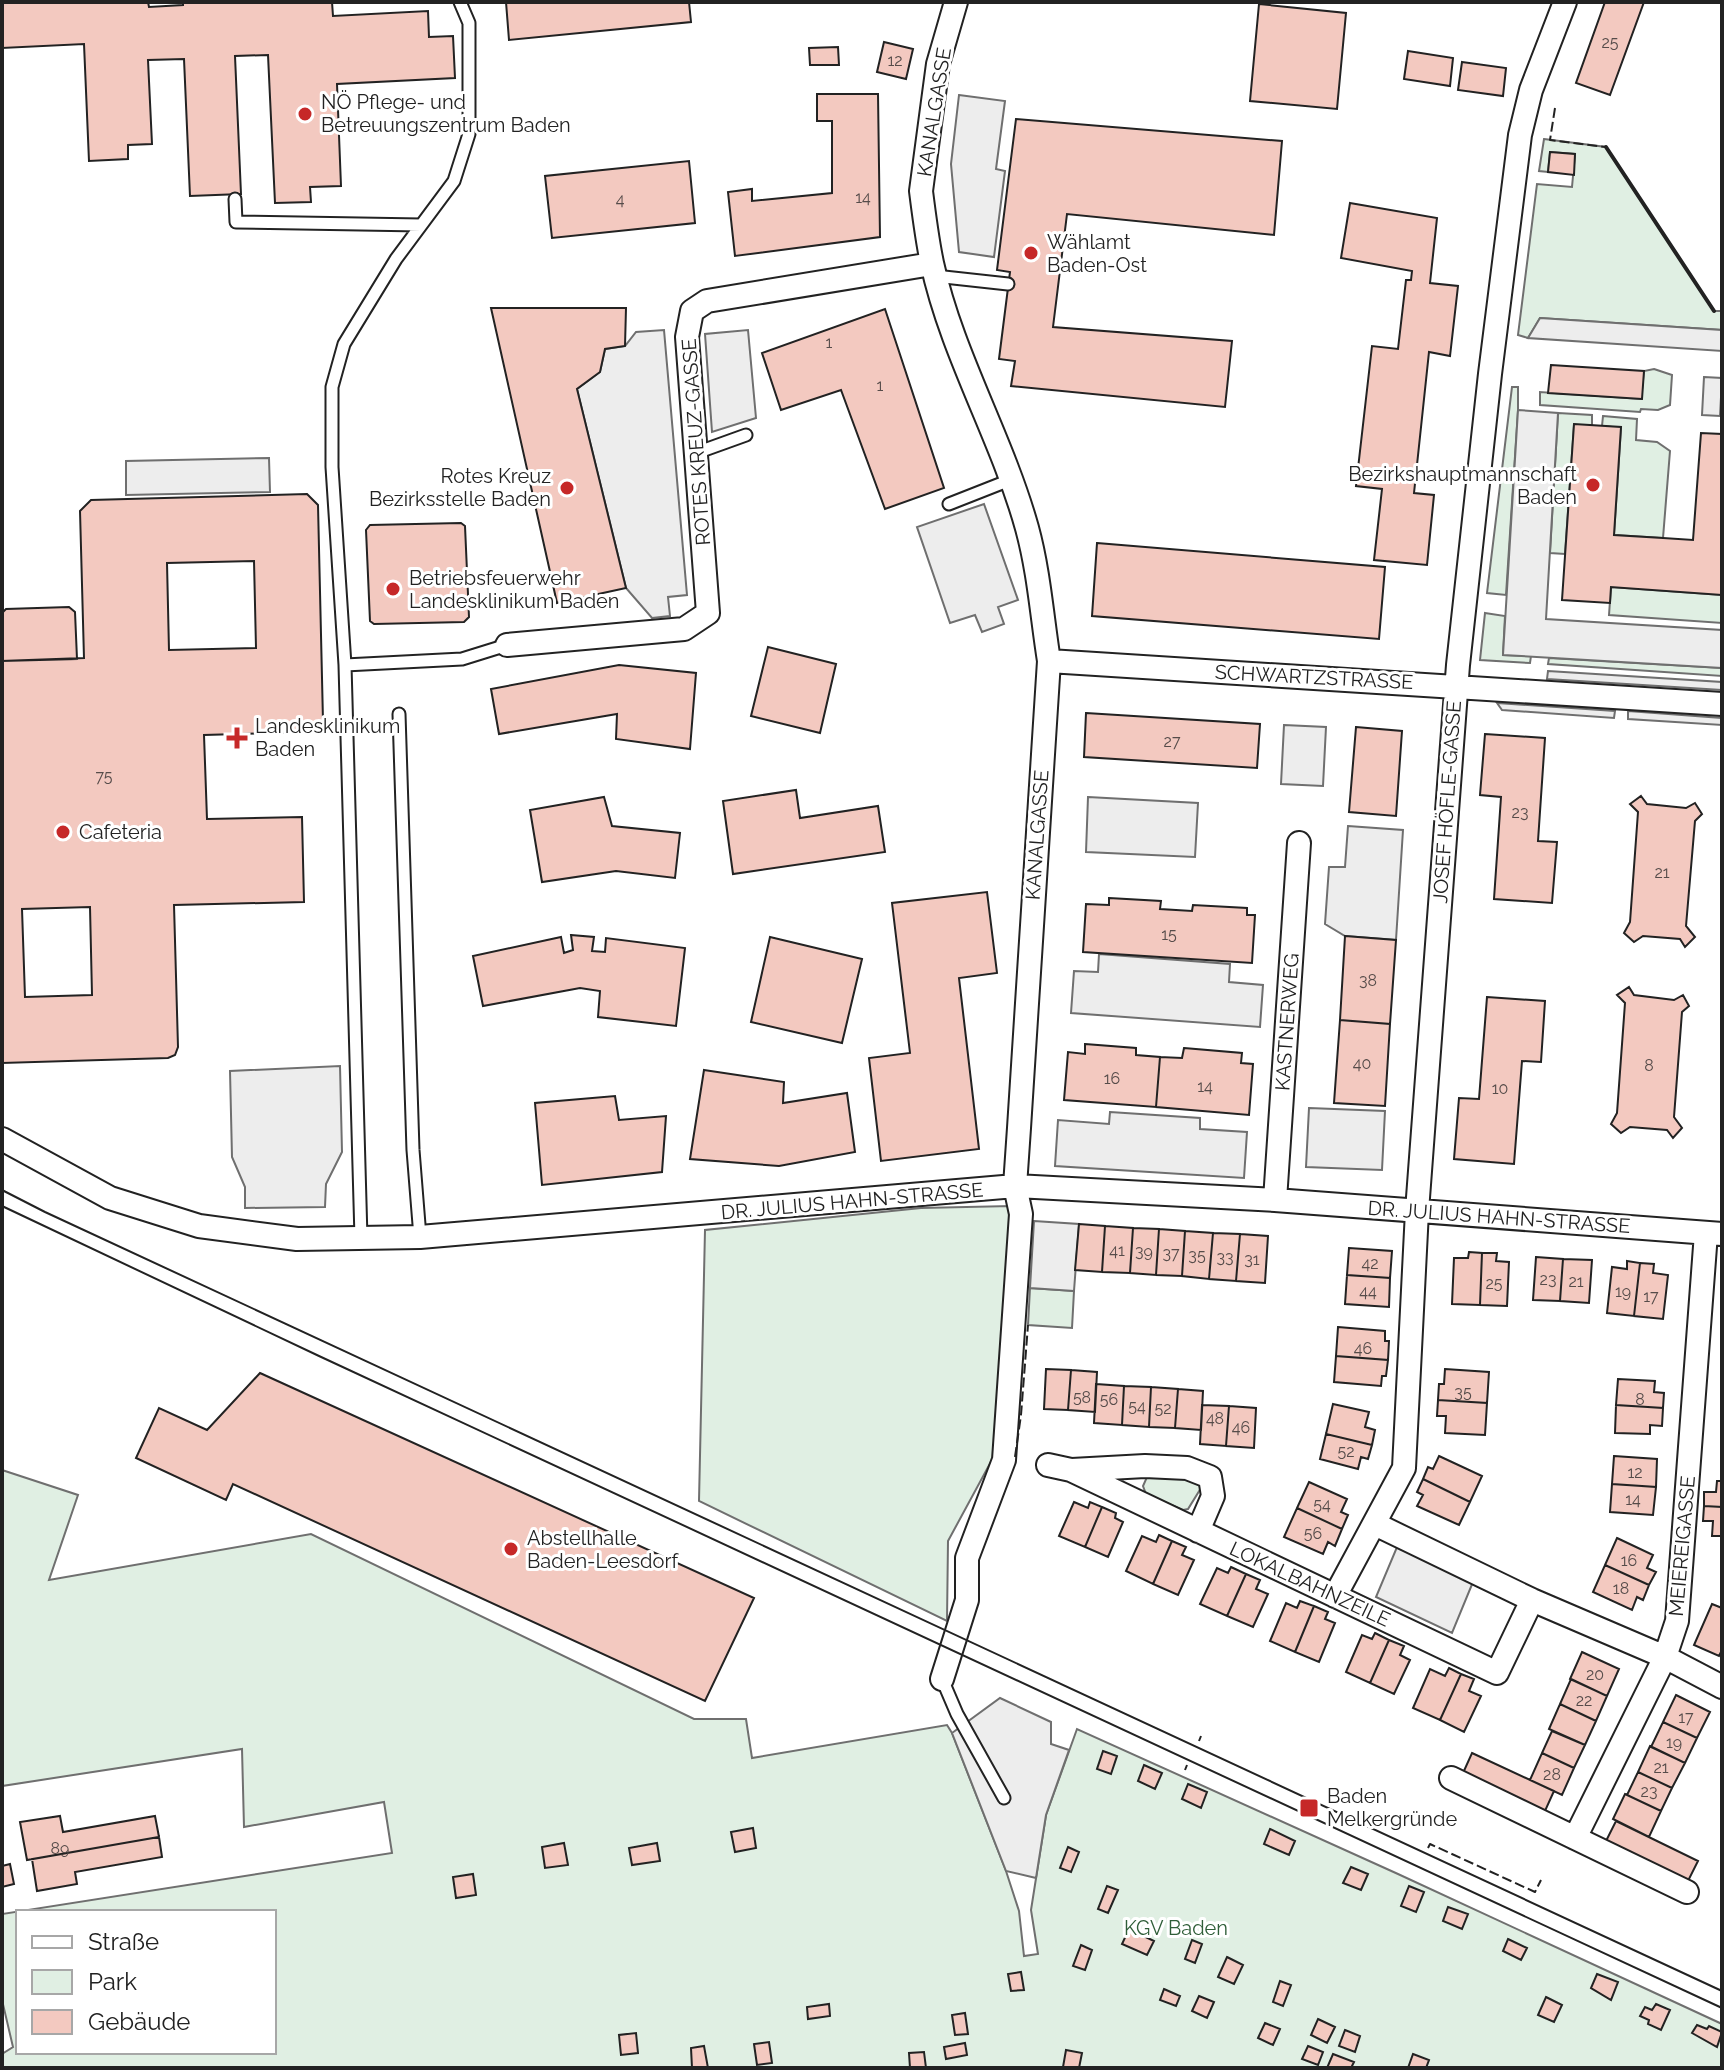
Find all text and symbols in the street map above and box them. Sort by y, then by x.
house number: 25 [1601,33,1619,52]
street label: KANALGASSE [912,46,956,178]
house number: 12 [887,51,903,70]
place label: NÖ Pflege- und Betreuungszentrum Baden [321,90,571,137]
marker: NÖ Pflege- und Betreuungszentrum Baden [296,105,314,123]
house number: 14 [855,188,871,207]
house number: 4 [616,190,625,209]
place label: Wählamt Baden-Ost [1047,230,1147,277]
marker: Wählamt Baden-Ost [1022,244,1040,262]
house number: 1 [826,333,833,352]
street label: ROTES KREUZ-GASSE [677,338,715,546]
house number: 1 [877,376,884,395]
place label: Bezirkshauptmannschaft Baden [1348,462,1577,509]
place label: Rotes Kreuz Bezirksstelle Baden [369,464,551,511]
marker: Bezirkshauptmannschaft Baden [1584,476,1602,494]
marker: Rotes Kreuz Bezirksstelle Baden [558,479,576,497]
place label: Betriebsfeuerwehr Landesklinikum Baden [409,566,620,613]
marker: Betriebsfeuerwehr Landesklinikum Baden [384,580,402,598]
street label: SCHWARTZSTRASSE [1214,660,1414,694]
street label: JOSEF HÖFLE-GASSE [1428,700,1466,904]
place label: Landesklinikum Baden [255,714,400,761]
marker: Landesklinikum Baden [226,727,248,749]
house number: 27 [1164,732,1181,751]
house number: 75 [95,767,113,786]
street label: KANALGASSE [1020,769,1054,901]
house number: 23 [1512,803,1528,822]
place label: Cafeteria [79,820,162,844]
marker: Cafeteria [54,823,72,841]
house number: 21 [1654,863,1670,882]
house number: 15 [1161,925,1177,944]
street label: KASTNERWEG [1270,952,1304,1092]
house number: 38 [1359,971,1377,990]
house number: 40 [1353,1054,1371,1073]
house number: 8 [1644,1056,1654,1075]
house number: 16 [1104,1069,1120,1088]
house number: 14 [1197,1077,1213,1096]
house number: 10 [1492,1079,1508,1098]
street label: DR. JULIUS HAHN-STRASSE [720,1178,984,1224]
street label: DR. JULIUS HAHN-STRASSE [1367,1196,1631,1238]
house number: 41 [1109,1241,1125,1260]
house number: 39 [1135,1242,1153,1261]
house number: 37 [1162,1244,1180,1263]
house number: 35 [1188,1246,1206,1265]
house number: 33 [1216,1248,1234,1267]
house number: 31 [1244,1250,1260,1269]
house number: 42 [1361,1254,1379,1273]
house number: 23 [1540,1270,1556,1289]
house number: 21 [1568,1272,1584,1291]
house number: 25 [1485,1274,1503,1293]
house number: 44 [1359,1282,1377,1301]
house number: 19 [1615,1282,1631,1301]
house number: 17 [1643,1287,1659,1306]
house number: 46 [1354,1339,1372,1358]
house number: 35 [1454,1383,1472,1402]
house number: 58 [1073,1388,1091,1407]
house number: 56 [1100,1390,1118,1409]
house number: 8 [1635,1390,1645,1409]
house number: 54 [1128,1397,1146,1416]
house number: 52 [1154,1399,1172,1418]
house number: 48 [1206,1409,1224,1428]
house number: 46 [1232,1418,1250,1437]
house number: 52 [1337,1442,1355,1461]
house number: 12 [1627,1463,1643,1482]
street label: MEIEREIGASSE [1664,1475,1700,1617]
house number: 14 [1625,1490,1641,1509]
house number: 54 [1313,1495,1331,1514]
house number: 56 [1304,1524,1322,1543]
place label: Abstellhalle Baden-Leesdorf [527,1526,679,1573]
street label: LOKALBAHNZEILE [1226,1536,1394,1632]
marker: Abstellhalle Baden-Leesdorf [502,1540,520,1558]
house number: 16 [1621,1551,1637,1570]
house number: 18 [1613,1579,1629,1598]
house number: 20 [1586,1665,1604,1684]
house number: 22 [1576,1691,1592,1710]
house number: 17 [1678,1708,1694,1727]
house number: 19 [1666,1733,1682,1752]
house number: 21 [1653,1758,1669,1777]
house number: 28 [1543,1765,1561,1784]
house number: 23 [1641,1782,1657,1801]
place label: Baden Melkergründe [1327,1784,1457,1831]
marker: Baden Melkergründe [1298,1797,1320,1819]
house number: 89 [51,1839,69,1858]
legend [16,1910,276,2054]
park label: KGV Baden [1124,1916,1228,1940]
text: Straße [88,1927,159,1956]
text: Park [88,1967,137,1996]
text: Gebäude [88,2007,190,2036]

